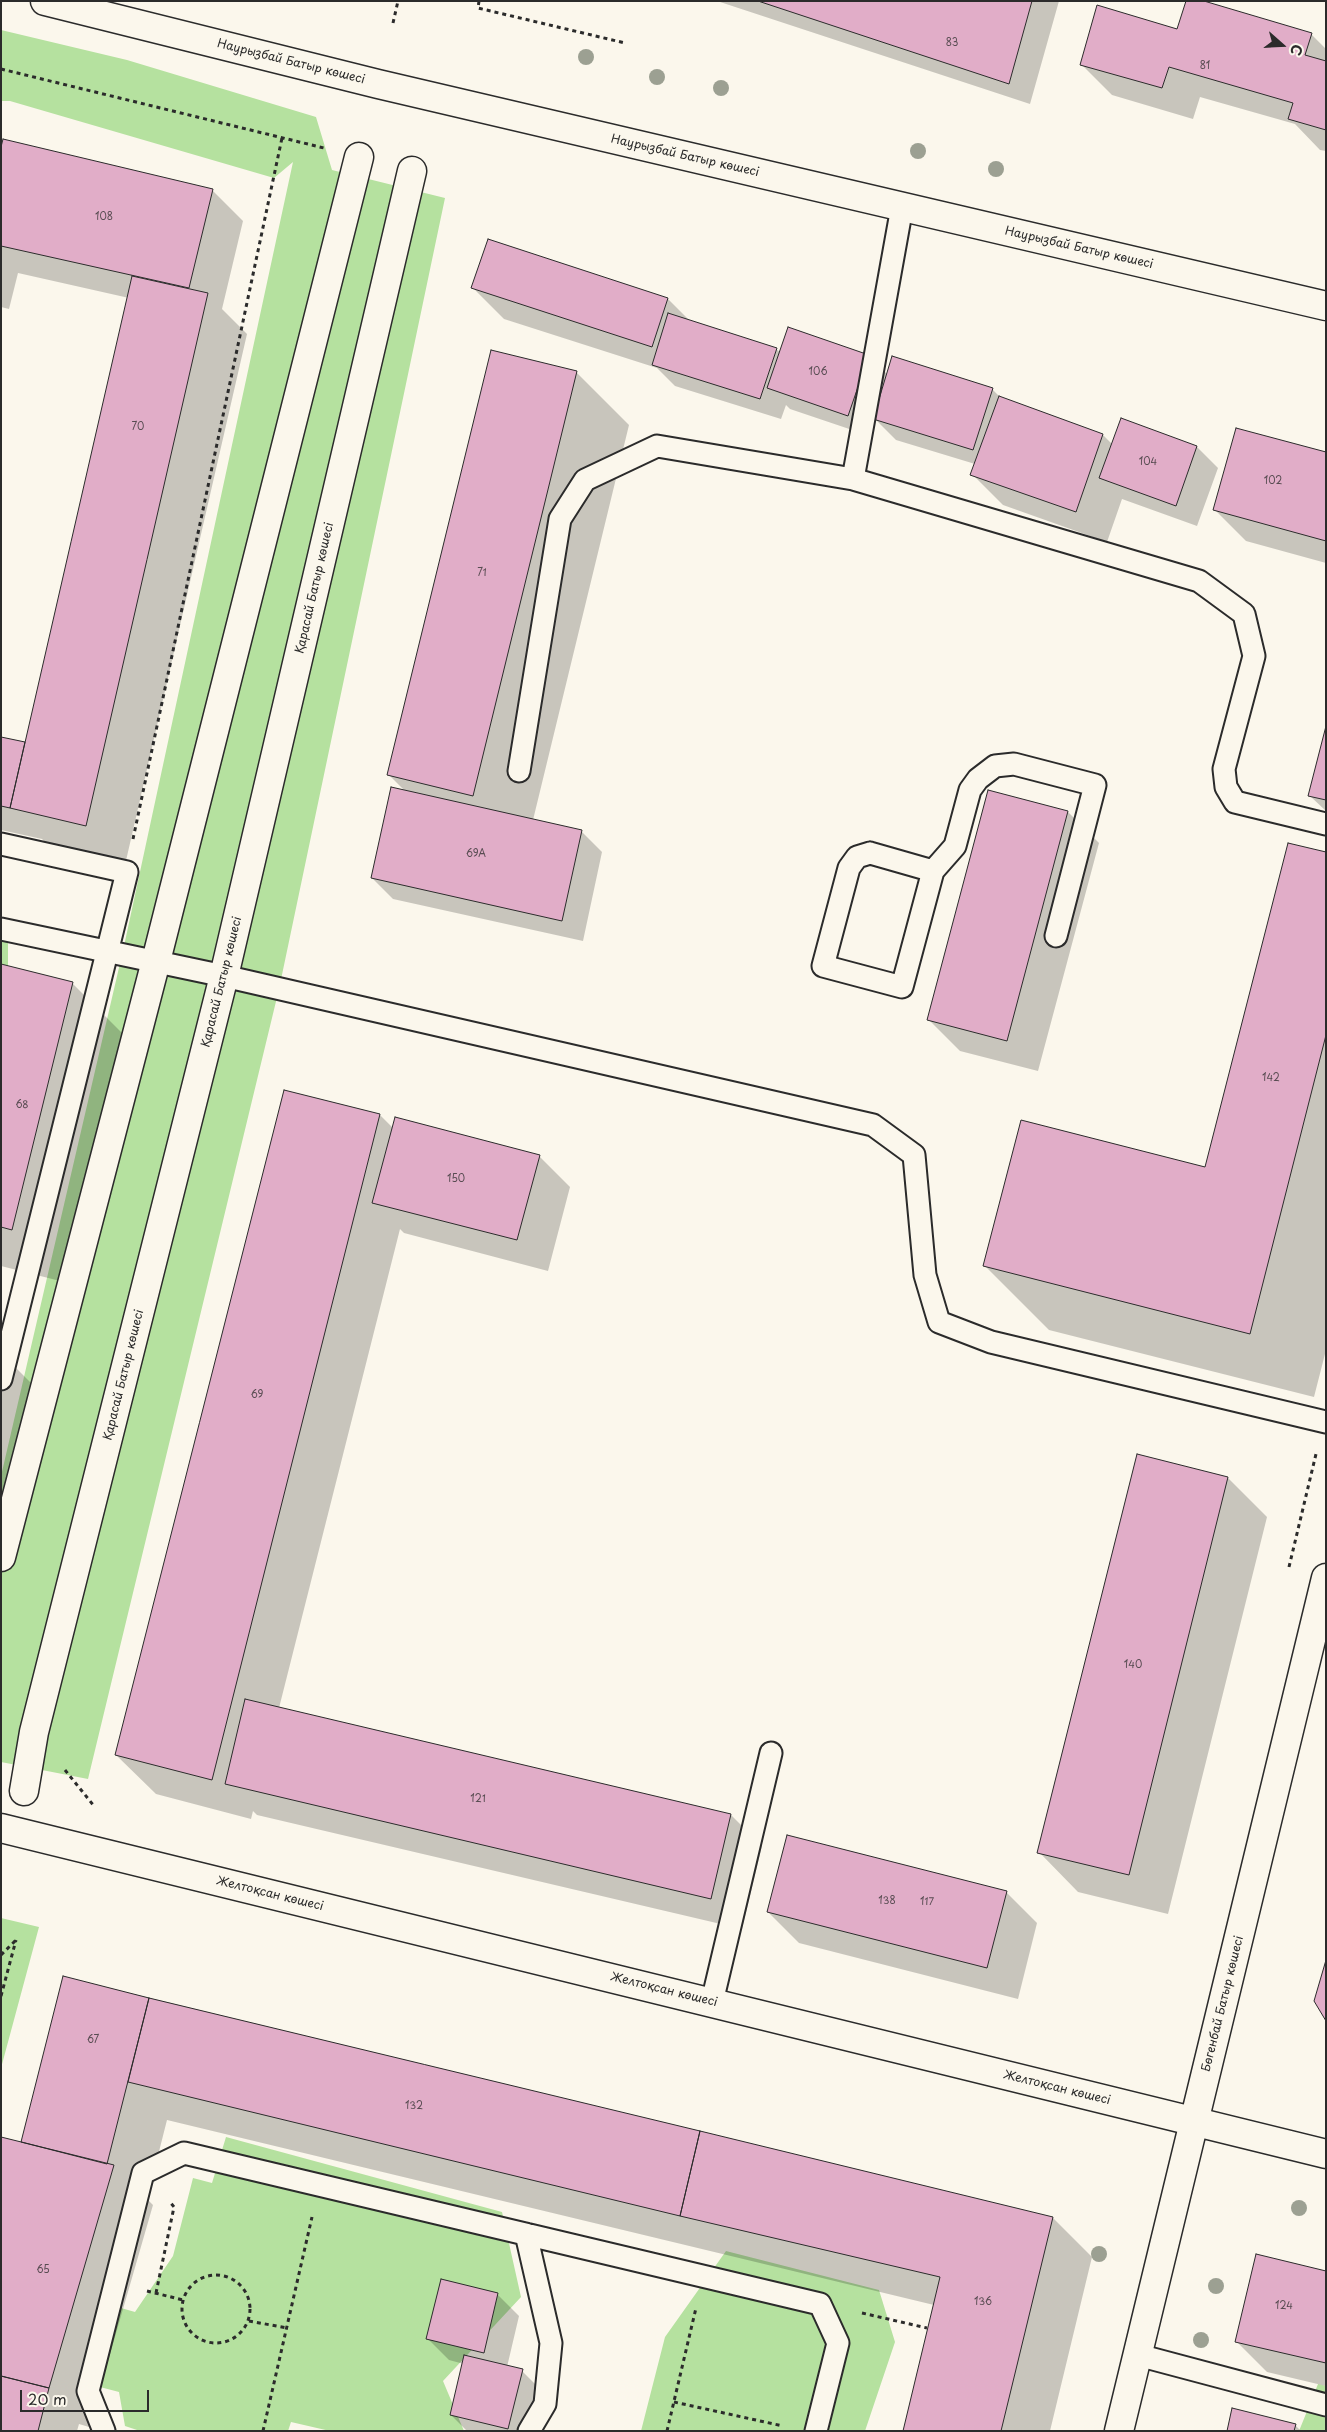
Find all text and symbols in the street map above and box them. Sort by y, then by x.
north arrow [1257,20,1307,70]
street label: Наурызбай Батыр көшесі [216,37,366,87]
house number: 83 [946,37,958,49]
text: С [1285,42,1308,58]
house number: 81 [1200,60,1210,72]
street label: Наурызбай Батыр көшесі [609,132,761,180]
house number: 108 [95,211,113,223]
street label: Наурызбай Батыр көшесі [1003,224,1155,272]
house number: 106 [809,366,827,378]
house number: 70 [132,421,144,433]
house number: 104 [1139,456,1157,468]
house number: 102 [1264,475,1282,487]
street label: Қарасай Батыр көшесі [293,521,337,655]
house number: 71 [477,567,487,579]
house number: 69А [466,848,486,860]
street label: Қарасай Батыр көшесі [199,915,245,1049]
house number: 142 [1262,1072,1280,1084]
house number: 68 [15,1099,29,1111]
house number: 150 [447,1173,465,1185]
street label: Қарасай Батыр көшесі [101,1308,147,1442]
house number: 69 [251,1389,263,1401]
house number: 140 [1124,1659,1142,1671]
house number: 121 [470,1793,486,1805]
street label: Желтоқсан көшесі [215,1874,325,1914]
house number: 138 [878,1895,896,1907]
house number: 117 [920,1896,934,1908]
street label: Бөгенбай Батыр көшесі [1199,1934,1247,2074]
street label: Желтоқсан көшесі [609,1970,719,2010]
house number: 67 [87,2034,99,2046]
street label: Желтоқсан көшесі [1002,2068,1112,2108]
house number: 132 [405,2100,423,2112]
house number: 65 [36,2264,50,2276]
house number: 136 [974,2296,992,2308]
house number: 124 [1275,2300,1293,2312]
scale bar [22,2380,151,2412]
text: 20 m [28,2387,67,2410]

